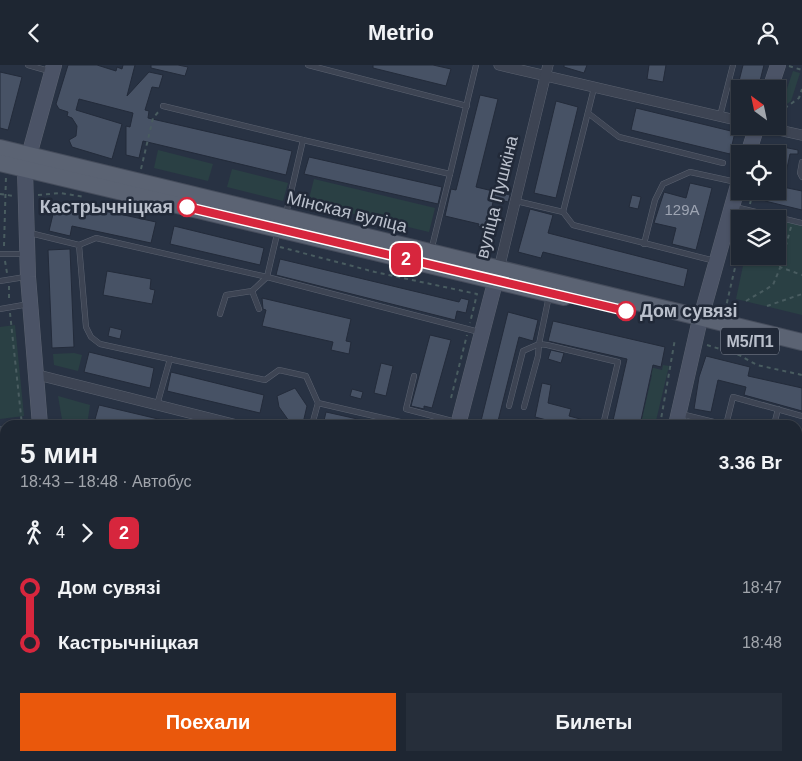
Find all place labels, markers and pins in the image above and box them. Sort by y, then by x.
place label: Кастрычніцкая [40,197,173,217]
marker: Кастрычніцкая [177,197,197,217]
marker: Дом сувязі [616,301,636,321]
place label: Дом сувязі [640,301,737,321]

